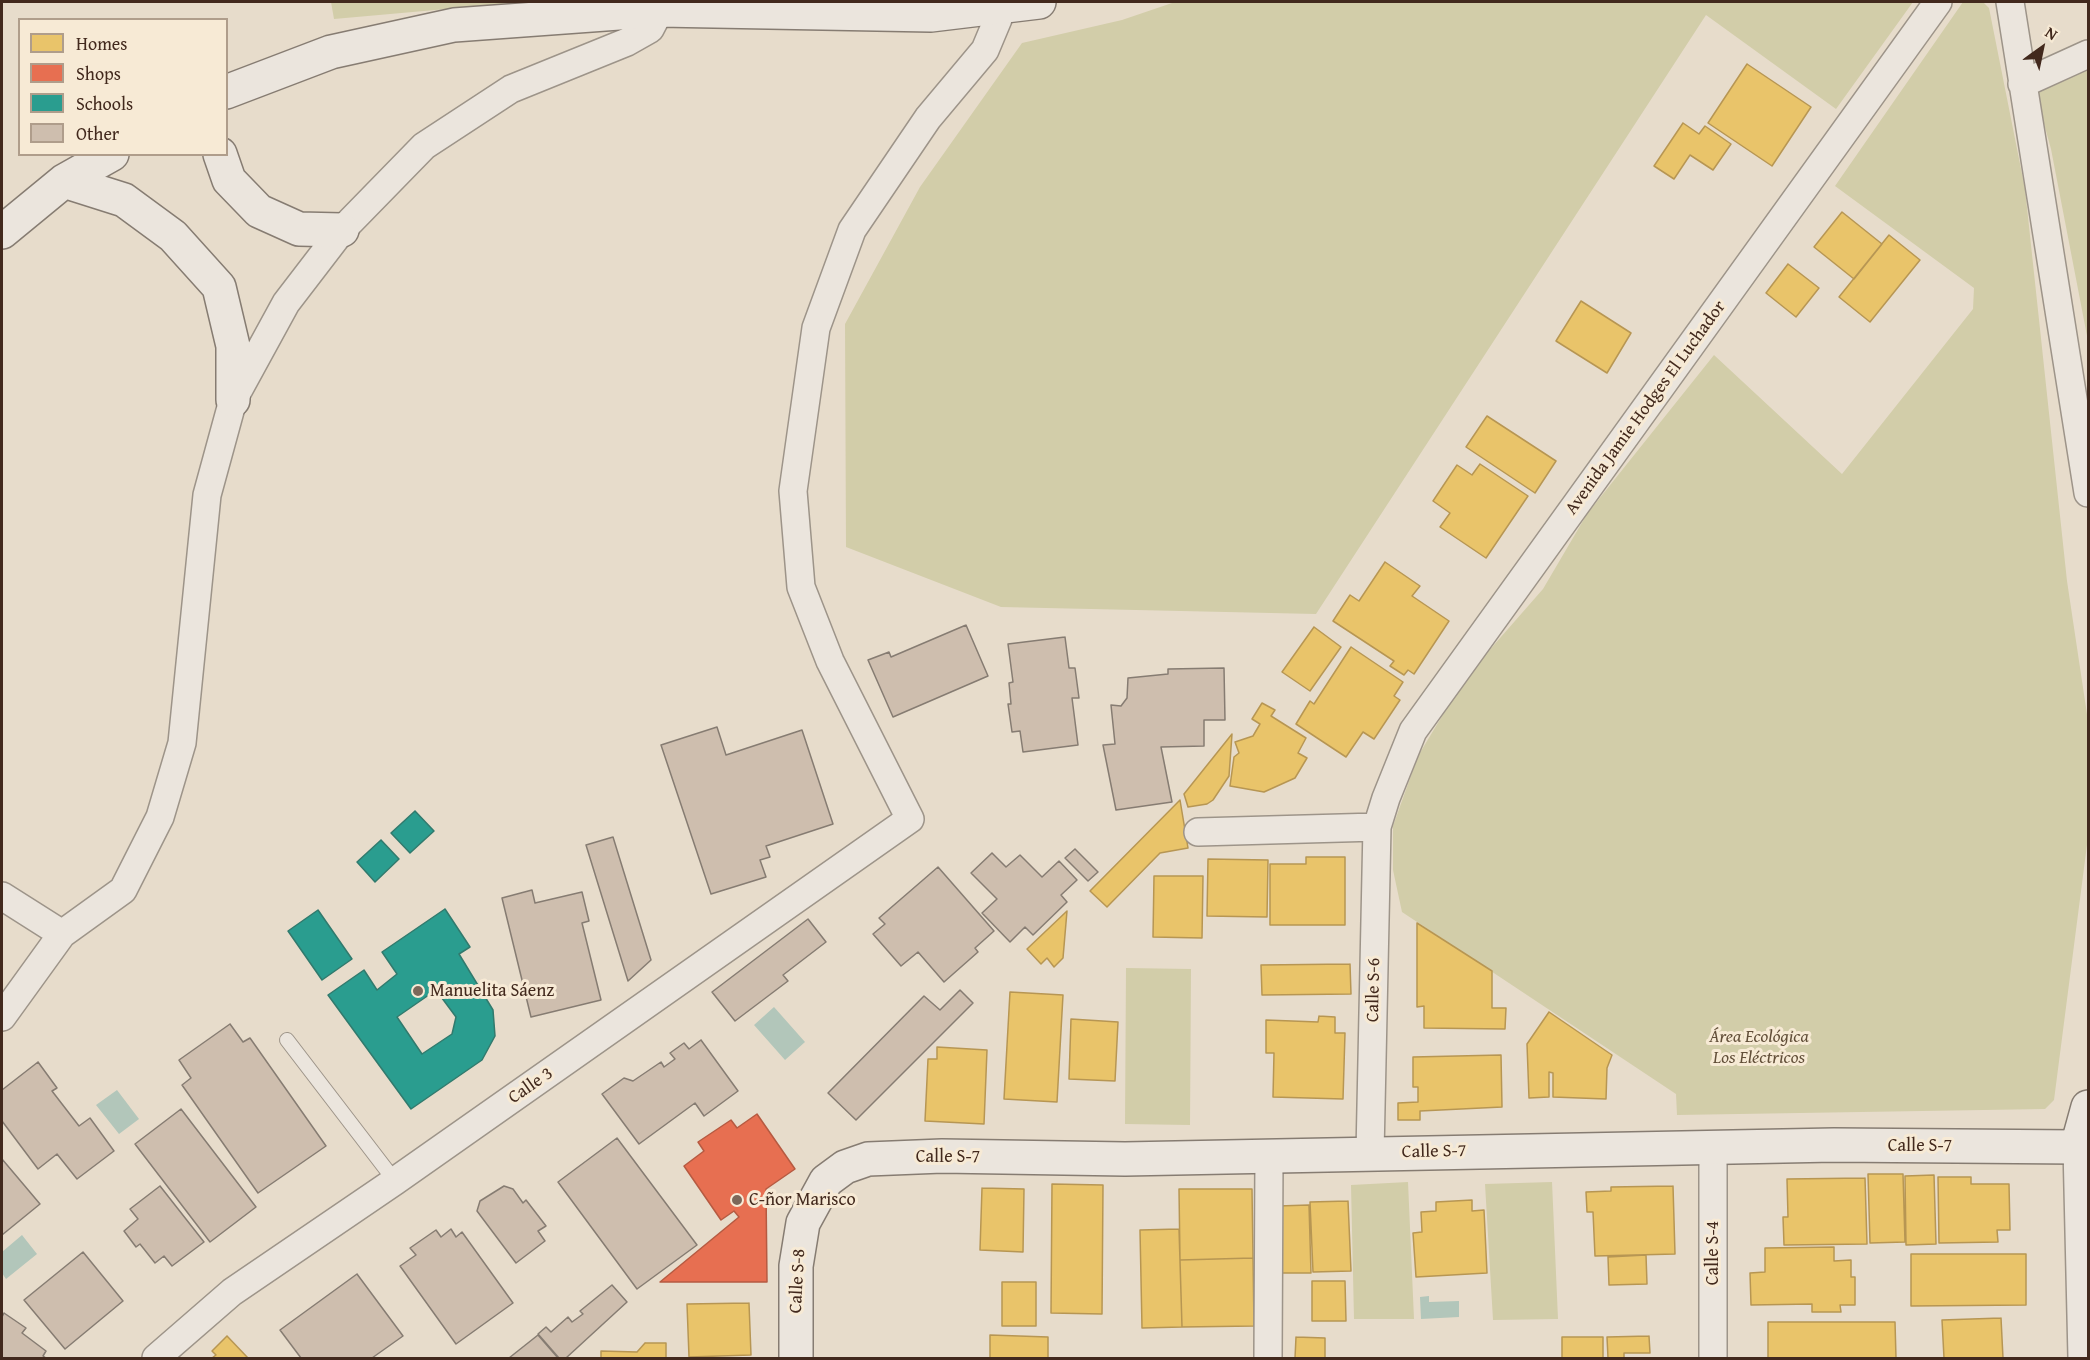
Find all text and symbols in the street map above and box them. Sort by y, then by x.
legend [18,18,228,156]
north arrow [2012,18,2072,78]
text: N [2041,20,2063,46]
text: Homes [76,30,127,57]
text: Shops [76,60,121,87]
text: Schools [76,90,133,117]
text: Other [76,120,119,147]
street label: Avenida Jamie Hodges El Luchador [1561,297,1731,519]
street label: Calle S-6 [1363,958,1385,1022]
place label: Manuelita Sáenz [430,980,554,1002]
marker: Manuelita Sáenz [411,984,425,998]
park label: Área Ecológica Los Eléctricos [1709,1026,1809,1068]
street label: Calle 3 [505,1063,557,1109]
street label: Calle S-7 [1888,1135,1952,1157]
street label: Calle S-7 [1402,1141,1466,1163]
street label: Calle S-7 [916,1146,980,1168]
place label: C-ñor Marisco [749,1189,856,1211]
marker: C-ñor Marisco [730,1193,744,1207]
street label: Calle S-4 [1702,1221,1724,1285]
street label: Calle S-8 [786,1248,810,1314]

